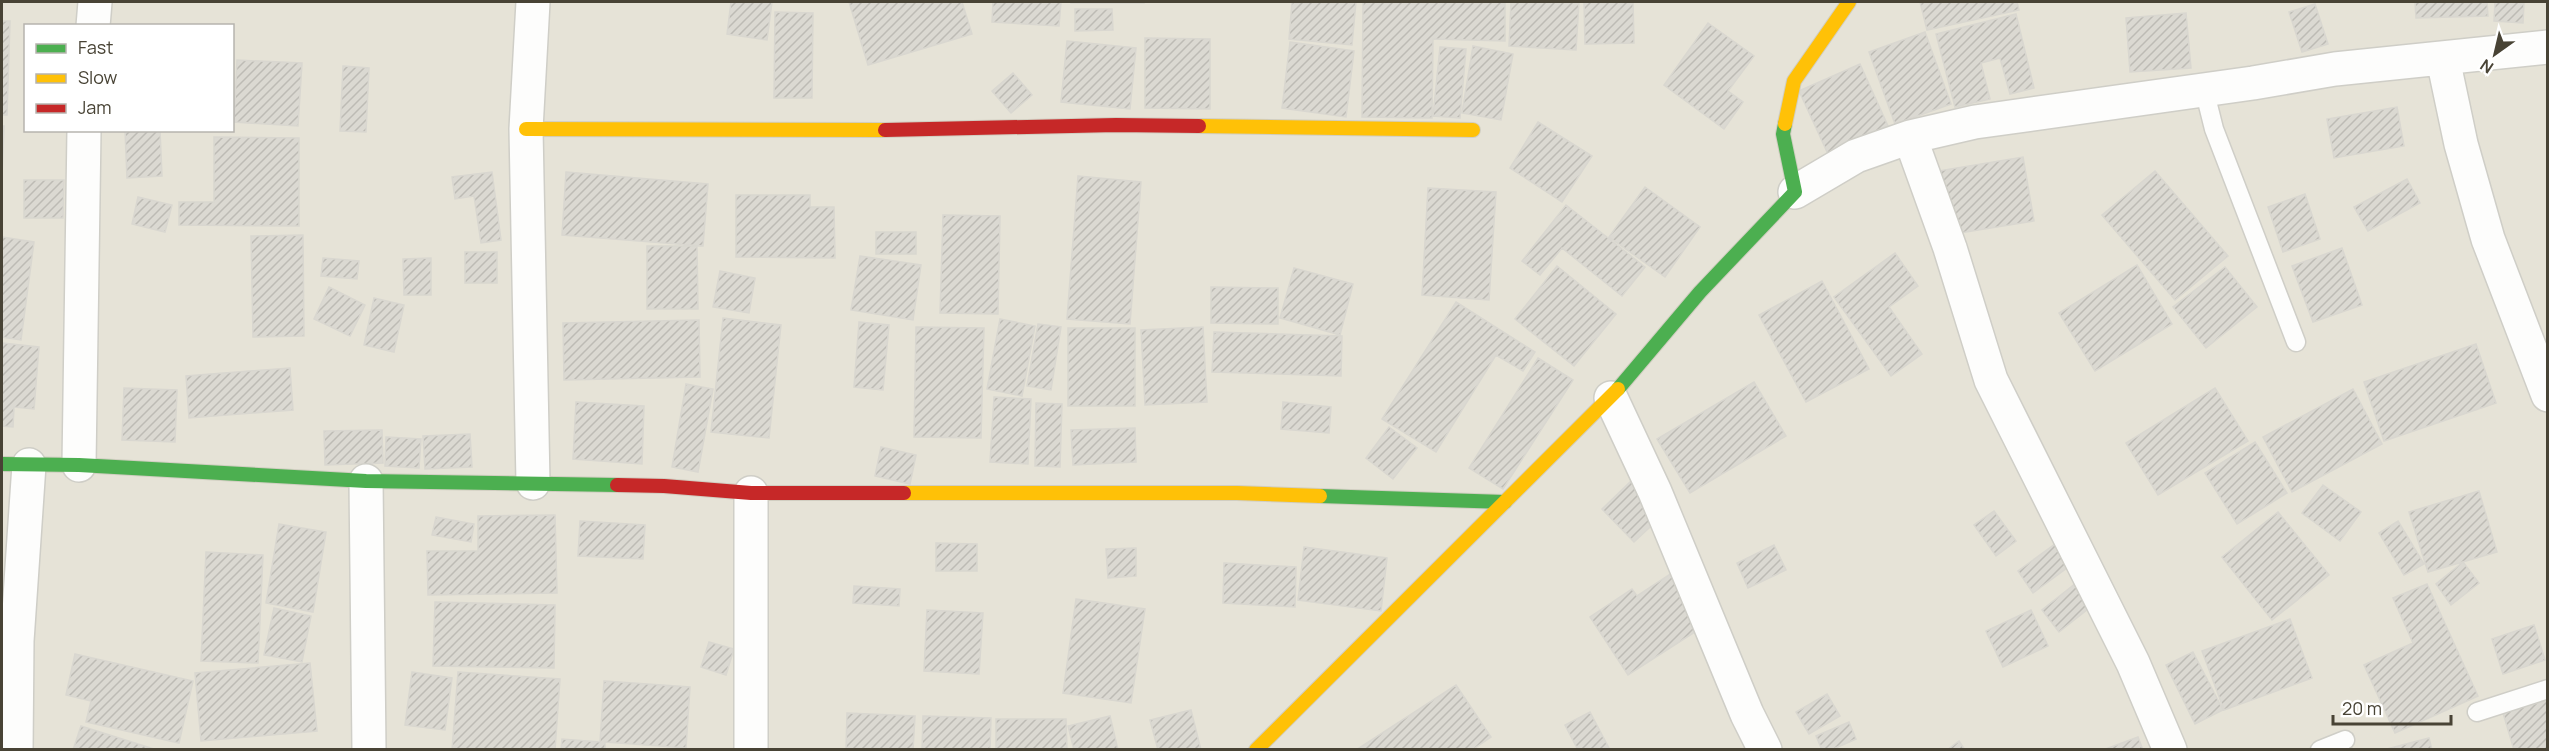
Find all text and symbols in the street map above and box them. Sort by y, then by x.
legend [24,24,234,132]
north arrow [2465,24,2525,84]
text: Fast [78,35,113,59]
text: N [2476,54,2498,79]
text: Slow [78,65,118,89]
text: Jam [78,95,112,119]
scale bar [2333,688,2452,726]
text: 20 m [2342,696,2382,720]

